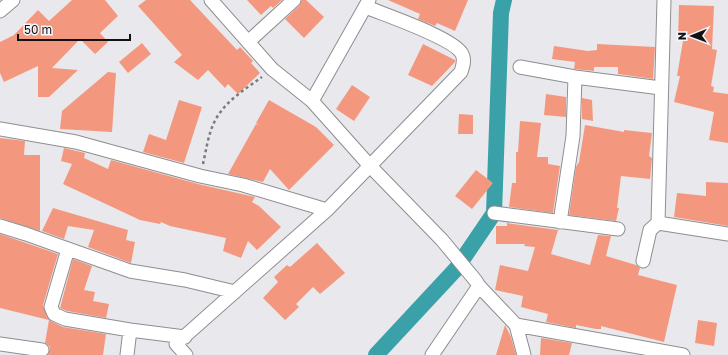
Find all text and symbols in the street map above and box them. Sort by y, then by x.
scale bar [18,16,130,42]
north arrow [672,16,712,56]
text: 50 m [24,22,52,37]
text: N [675,32,688,40]

